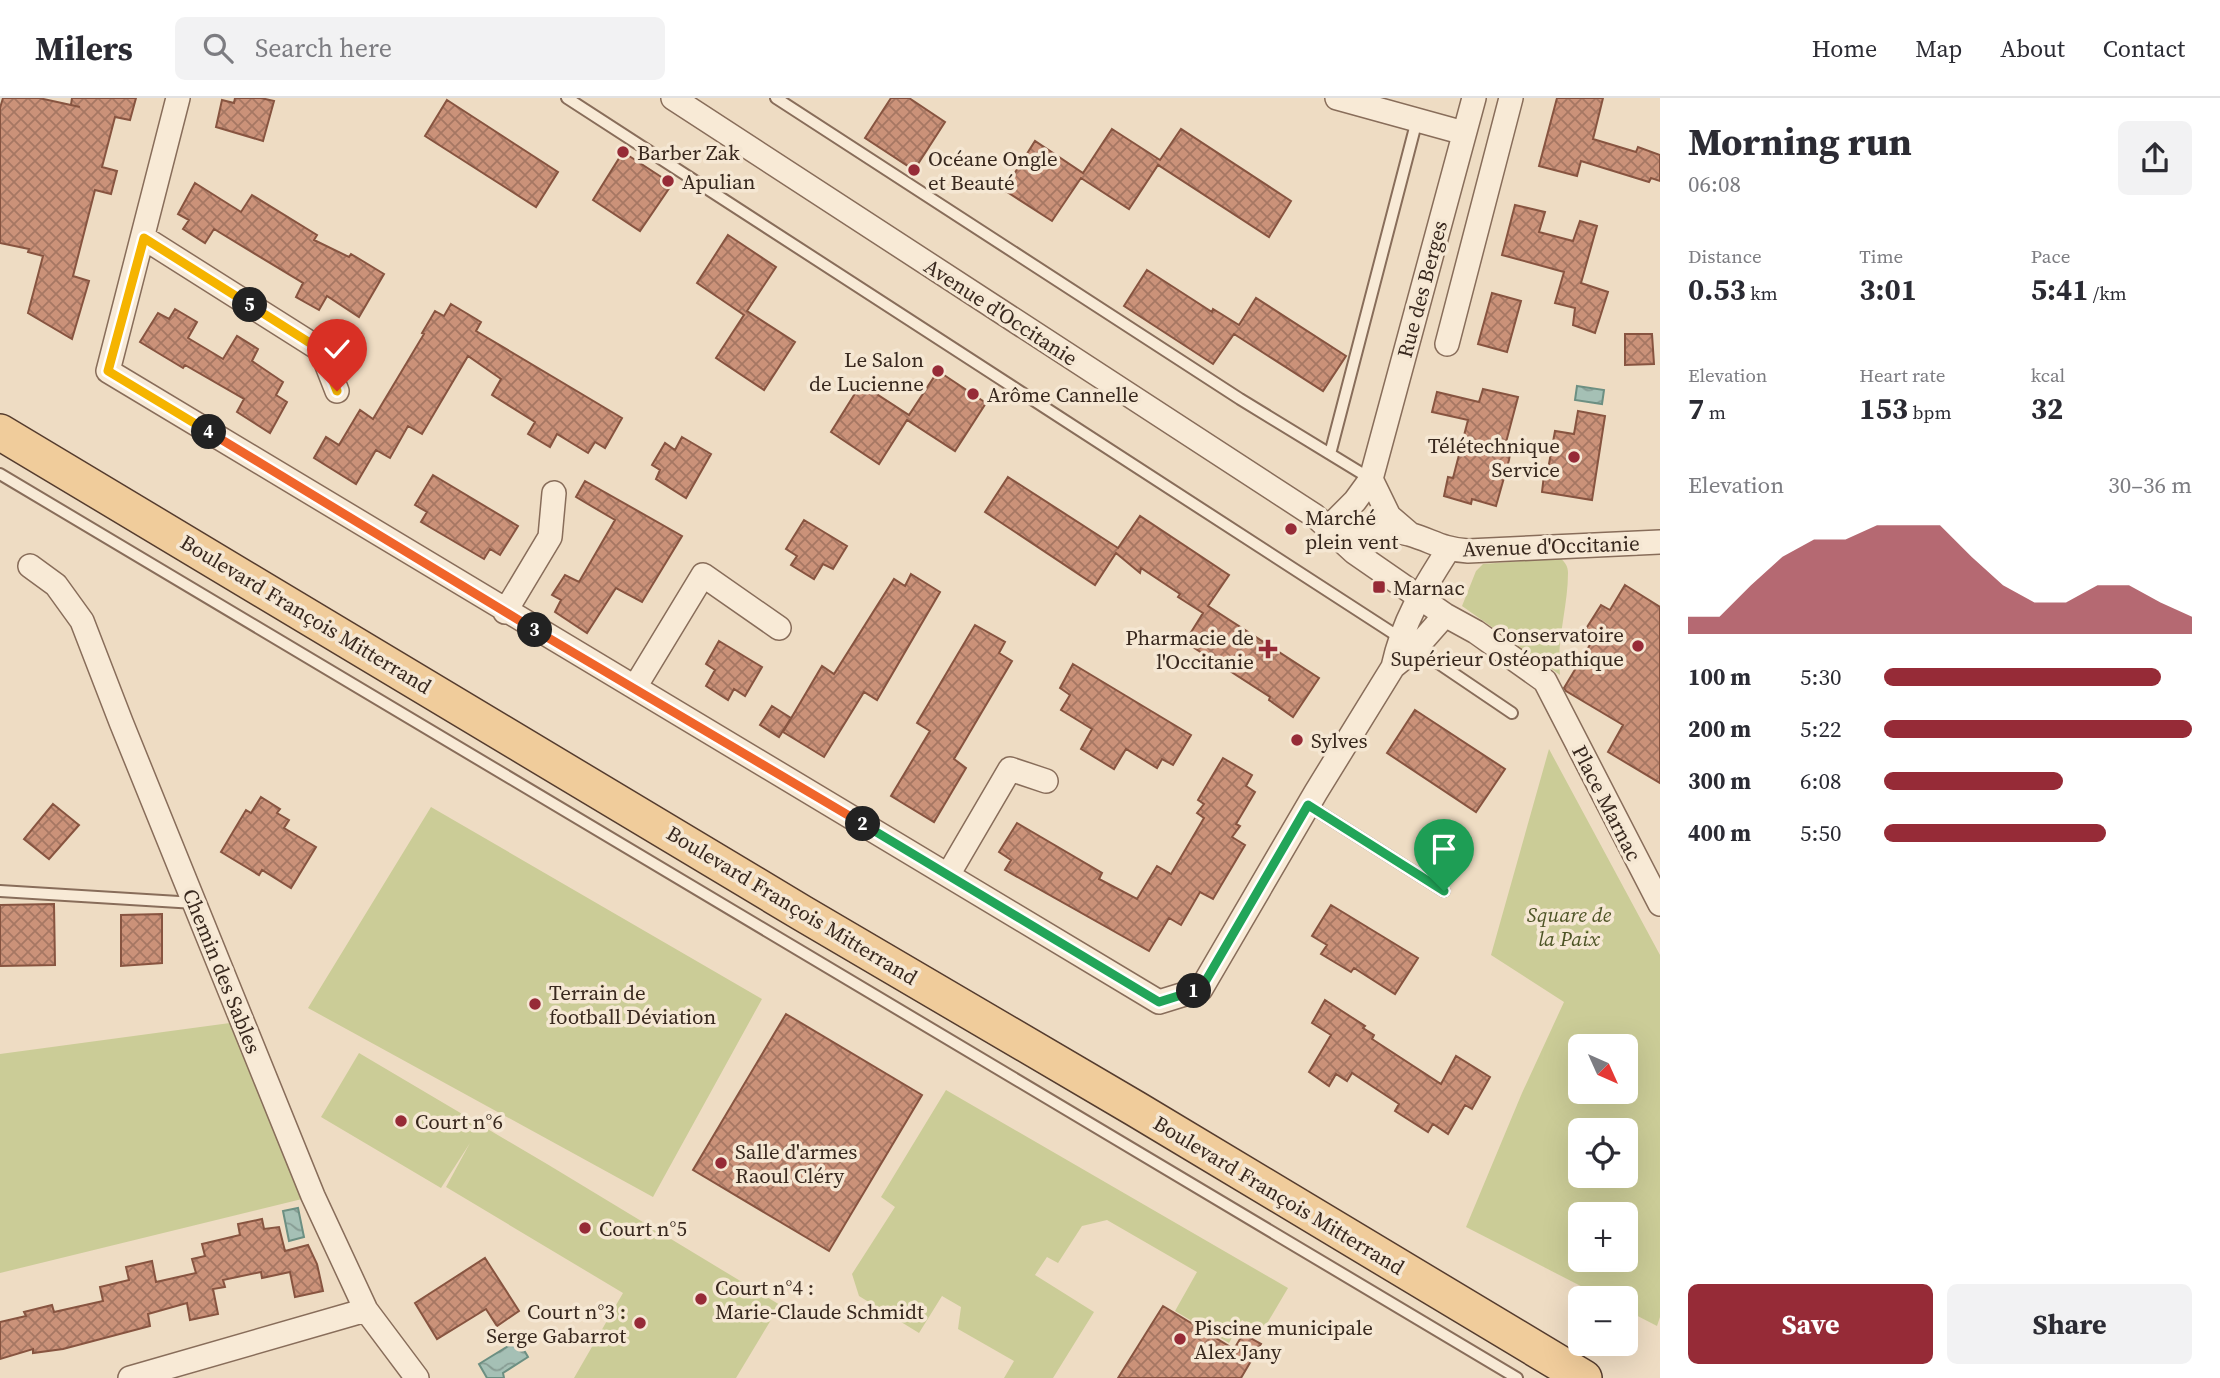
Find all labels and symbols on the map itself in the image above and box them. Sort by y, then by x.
place label: Barber Zak [637,138,740,167]
marker: Barber Zak [615,144,631,160]
place label: Océane Ongle et Beauté [928,144,1058,197]
marker: Océane Ongle et Beauté [906,162,922,178]
place label: Apulian [682,167,756,196]
marker: Apulian [660,173,676,189]
street label: Rue des Berges [1390,217,1454,361]
street label: Avenue d'Occitanie [919,252,1083,372]
pin: 5 [232,288,268,322]
pin [307,319,367,391]
place label: Le Salon de Lucienne [809,345,924,398]
marker: Le Salon de Lucienne [930,363,946,379]
place label: Arôme Cannelle [987,380,1139,409]
marker: Arôme Cannelle [965,386,981,402]
pin: 4 [192,414,227,450]
place label: Télétechnique Service [1428,431,1560,484]
marker: Télétechnique Service [1566,449,1582,465]
place label: Marché plein vent [1305,503,1398,556]
marker: Marché plein vent [1283,521,1299,537]
street label: Boulevard François Mitterrand [175,527,437,701]
street label: Avenue d'Occitanie [1462,528,1640,564]
place label: Marnac [1393,573,1465,602]
marker: Marnac [1371,579,1387,595]
pin: 3 [518,612,552,648]
place label: Conservatoire Supérieur Ostéopathique [1391,620,1624,673]
place label: Pharmacie de l'Occitanie [1125,623,1254,676]
marker: Conservatoire Supérieur Ostéopathique [1630,638,1646,654]
marker: Pharmacie de l'Occitanie [1260,641,1276,657]
place label: Sylves [1311,726,1368,755]
marker: Sylves [1289,732,1305,748]
street label: Place Marnac [1565,740,1649,866]
pin: 2 [846,806,880,842]
street label: Boulevard François Mitterrand [661,818,923,992]
pin [1414,819,1474,891]
street label: Chemin des Sables [176,884,268,1058]
park label: Square de la Paix [1527,900,1612,953]
pin: 1 [1176,974,1212,1008]
place label: Terrain de football Déviation [549,978,717,1031]
marker: Terrain de football Déviation [527,996,543,1012]
north arrow [1568,1034,1638,1104]
place label: Court n°6 [415,1107,503,1136]
street label: Boulevard François Mitterrand [1148,1108,1410,1282]
marker: Court n°6 [393,1113,409,1129]
place label: Salle d'armes Raoul Cléry [735,1137,857,1190]
marker: Salle d'armes Raoul Cléry [713,1155,729,1171]
place label: Court n°5 [599,1214,687,1243]
marker: Court n°5 [577,1220,593,1236]
place label: Court n°4 : Marie-Claude Schmidt [715,1273,924,1326]
marker: Court n°4 : Marie-Claude Schmidt [693,1291,709,1307]
place label: Court n°3 : Serge Gabarrot [486,1297,626,1350]
place label: Piscine municipale Alex Jany [1194,1313,1373,1366]
marker: Court n°3 : Serge Gabarrot [632,1315,648,1331]
marker: Piscine municipale Alex Jany [1172,1331,1188,1347]

